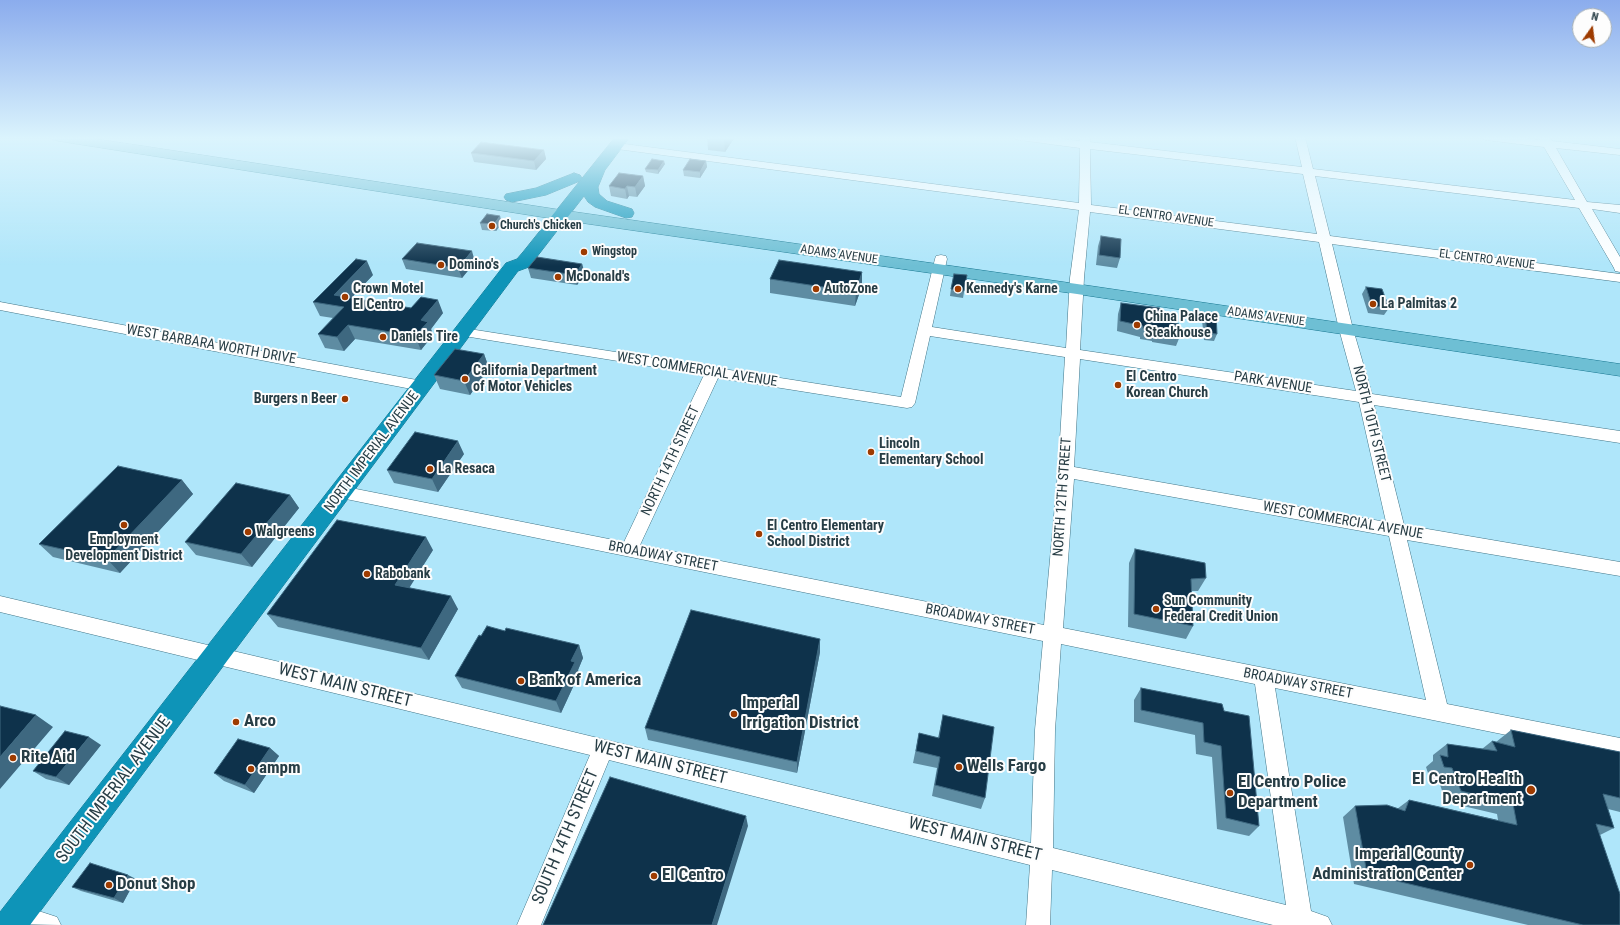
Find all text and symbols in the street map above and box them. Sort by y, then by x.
north arrow [1572,8,1612,48]
text: N [1590,10,1600,24]
street label: EL CENTRO AVENUE [1117,203,1215,231]
place label: Church's Chicken [500,219,582,233]
marker: Church's Chicken [487,221,497,231]
street label: ADAMS AVENUE [799,242,879,268]
place label: Wingstop [592,245,637,259]
marker: Wingstop [579,247,589,257]
street label: EL CENTRO AVENUE [1438,247,1536,273]
place label: Domino's [449,257,499,273]
marker: Domino's [436,260,446,270]
place label: McDonald's [566,269,630,285]
marker: McDonald's [553,272,563,282]
place label: Crown Motel El Centro [353,281,423,314]
place label: AutoZone [824,281,878,297]
place label: Kennedy's Karne [966,281,1058,297]
marker: AutoZone [811,284,821,294]
marker: Kennedy's Karne [953,284,963,294]
marker: Crown Motel El Centro [340,292,350,302]
place label: La Palmitas 2 [1381,296,1457,312]
marker: La Palmitas 2 [1368,299,1378,309]
street label: ADAMS AVENUE [1226,304,1306,330]
place label: China Palace Steakhouse [1145,309,1218,342]
marker: China Palace Steakhouse [1132,320,1142,330]
street label: WEST BARBARA WORTH DRIVE [125,322,297,368]
place label: Daniels Tire [391,329,458,345]
marker: Daniels Tire [378,332,388,342]
street label: WEST COMMERCIAL AVENUE [615,349,779,391]
place label: California Department of Motor Vehicles [473,363,597,396]
street label: NORTH 10TH STREET [1348,364,1394,484]
place label: El Centro Korean Church [1126,369,1208,402]
street label: PARK AVENUE [1233,369,1313,397]
marker: California Department of Motor Vehicles [460,374,470,384]
marker: El Centro Korean Church [1113,380,1123,390]
street label: NORTH IMPERIAL AVENUE [321,388,423,516]
place label: Burgers n Beer [254,391,337,407]
marker: Burgers n Beer [340,394,350,404]
street label: NORTH 14TH STREET [638,403,704,519]
place label: Lincoln Elementary School [879,436,984,468]
street label: NORTH 12TH STREET [1050,437,1076,557]
marker: Lincoln Elementary School [866,447,876,457]
place label: La Resaca [438,461,495,477]
marker: La Resaca [425,464,435,474]
street label: WEST COMMERCIAL AVENUE [1261,499,1425,543]
place label: El Centro Elementary School District [767,518,884,550]
marker: Employment Development District [119,520,129,530]
place label: Walgreens [256,524,315,540]
marker: Walgreens [243,527,253,537]
marker: El Centro Elementary School District [754,529,764,539]
place label: Employment Development District [65,532,183,564]
street label: BROADWAY STREET [607,538,719,576]
place label: Rabobank [375,566,430,582]
marker: Rabobank [362,569,372,579]
place label: Sun Community Federal Credit Union [1164,593,1278,626]
street label: BROADWAY STREET [924,601,1036,639]
marker: Sun Community Federal Credit Union [1151,604,1161,614]
street label: WEST MAIN STREET [276,660,414,712]
street label: BROADWAY STREET [1242,665,1354,703]
place label: Bank of America [529,671,641,691]
marker: Bank of America [516,676,526,686]
place label: Imperial Irrigation District [742,694,859,734]
marker: Imperial Irrigation District [729,709,739,719]
place label: Arco [244,712,276,732]
street label: SOUTH IMPERIAL AVENUE [52,713,176,867]
marker: Arco [231,717,241,727]
street label: WEST MAIN STREET [591,737,729,789]
place label: Rite Aid [21,748,75,768]
marker: Rite Aid [8,753,18,763]
place label: Wells Fargo [967,757,1046,777]
place label: ampm [259,759,301,779]
marker: Wells Fargo [954,762,964,772]
marker: ampm [246,764,256,774]
street label: SOUTH 14TH STREET [528,766,604,908]
place label: El Centro Health Department [1412,770,1522,810]
place label: El Centro Police Department [1238,773,1346,813]
marker: El Centro Health Department [1525,784,1537,796]
marker: El Centro Police Department [1225,788,1235,798]
street label: WEST MAIN STREET [906,814,1044,866]
place label: Imperial County Administration Center [1312,845,1462,885]
marker: Imperial County Administration Center [1465,860,1475,870]
place label: El Centro [662,866,724,886]
marker: El Centro [649,871,659,881]
place label: Donut Shop [117,875,195,895]
marker: Donut Shop [104,880,114,890]

